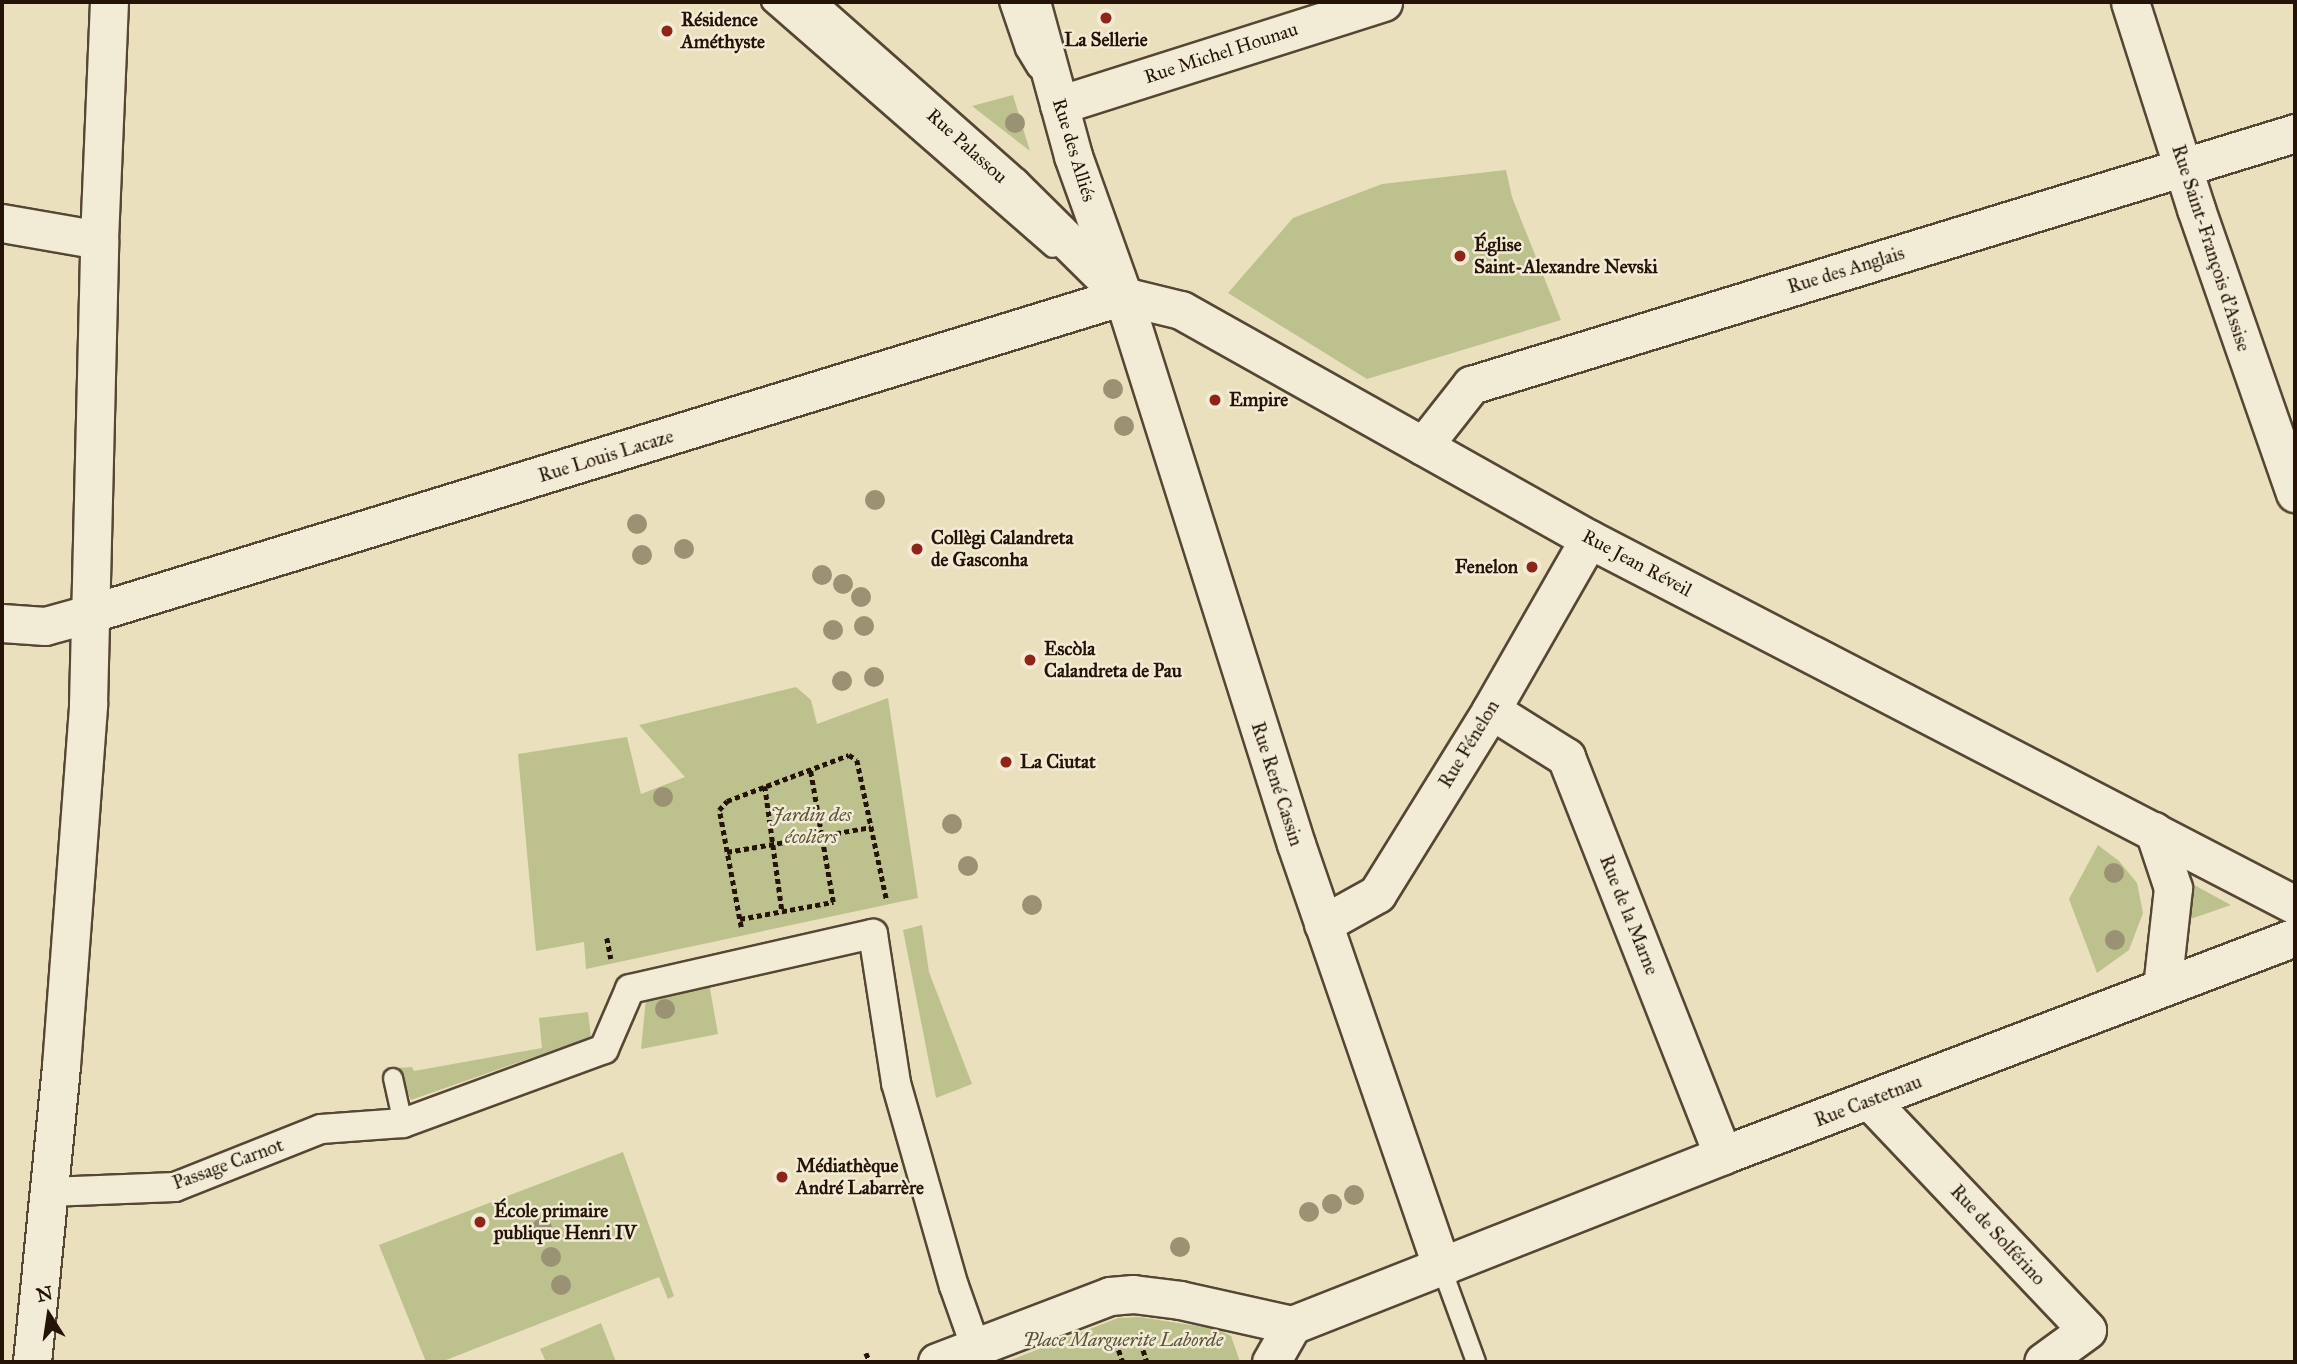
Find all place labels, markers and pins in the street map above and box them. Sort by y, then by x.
place label: Résidence Améthyste [681,9,765,53]
marker: La Sellerie [1098,10,1114,26]
marker: Résidence Améthyste [659,23,675,39]
place label: La Sellerie [1064,29,1148,51]
place label: Église Saint-Alexandre Nevski [1474,234,1658,278]
marker: Église Saint-Alexandre Nevski [1452,248,1468,264]
place label: Empire [1229,389,1288,411]
marker: Empire [1207,392,1223,408]
place label: Collègi Calandreta de Gasconha [931,527,1074,571]
marker: Collègi Calandreta de Gasconha [909,541,925,557]
place label: Fenelon [1455,556,1518,578]
marker: Fenelon [1524,559,1540,575]
place label: Escòla Calandreta de Pau [1044,638,1182,682]
marker: Escòla Calandreta de Pau [1022,652,1038,668]
place label: La Ciutat [1020,751,1096,773]
marker: La Ciutat [998,754,1014,770]
place label: Médiathèque André Labarrère [796,1155,924,1199]
marker: Médiathèque André Labarrère [774,1169,790,1185]
place label: École primaire publique Henri IV [494,1200,636,1244]
marker: École primaire publique Henri IV [472,1214,488,1230]

